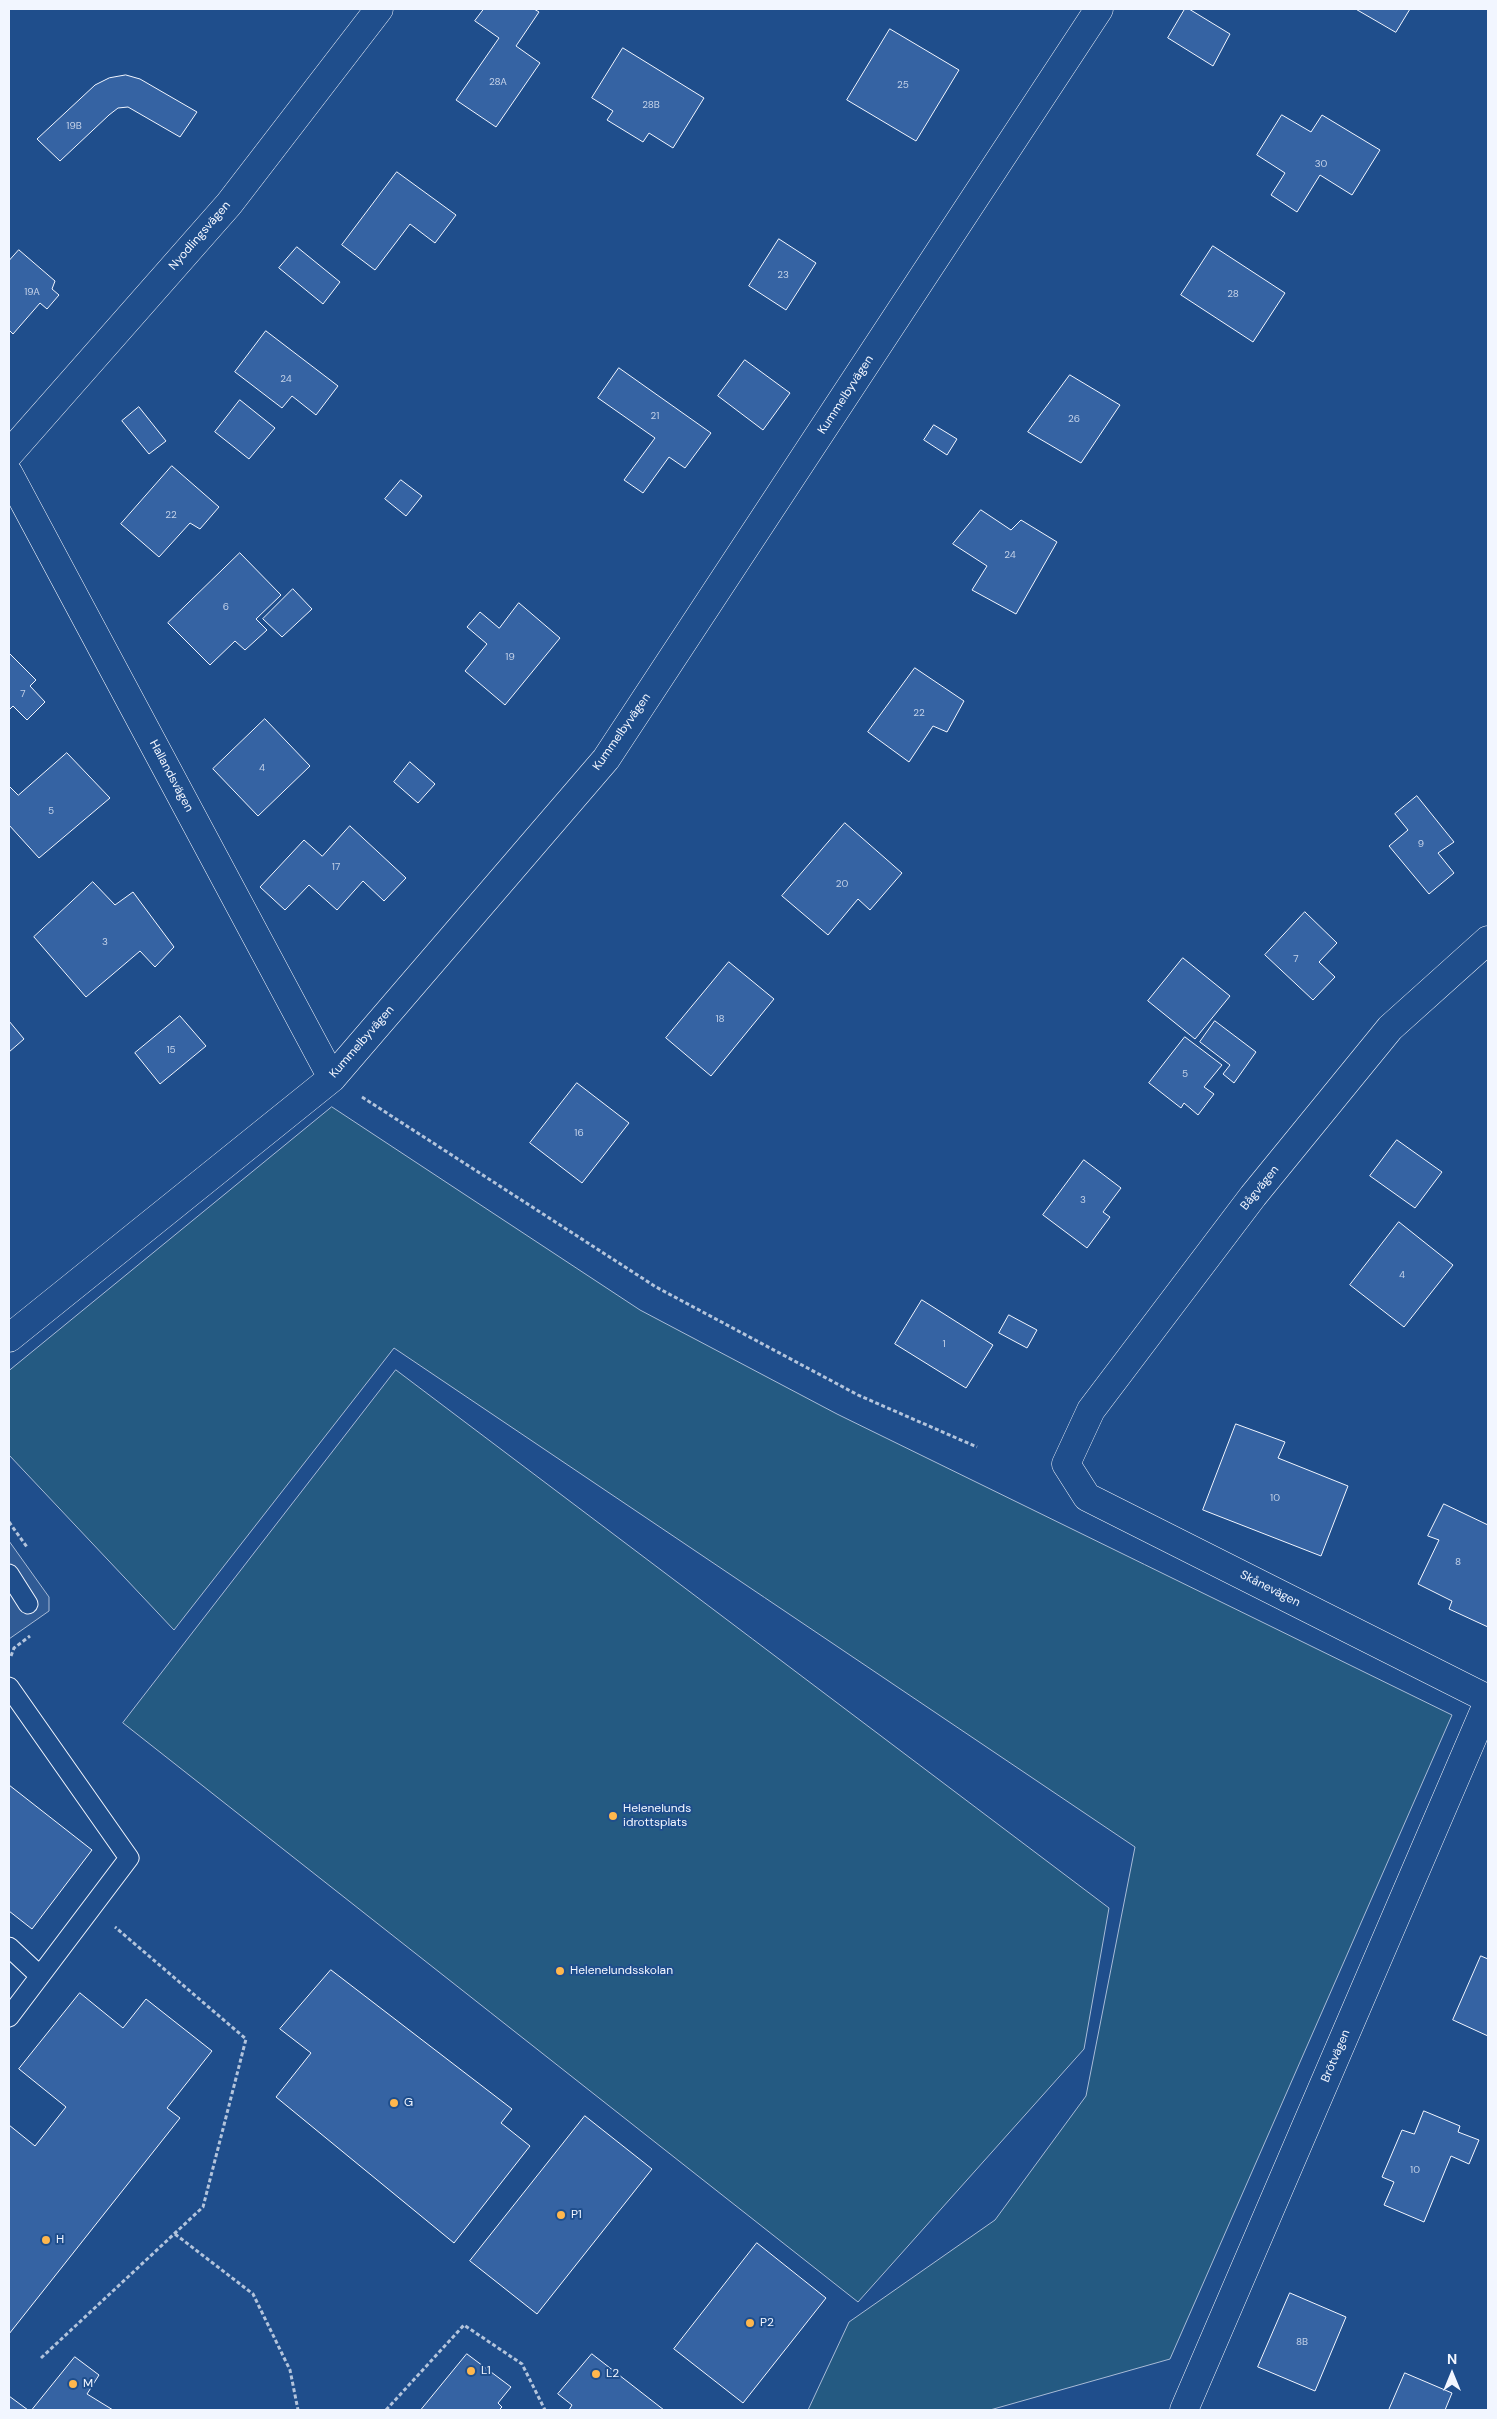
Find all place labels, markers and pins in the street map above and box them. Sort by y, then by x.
place label: Helenelunds idrottsplats [623,1802,691,1830]
marker: Helenelunds idrottsplats [607,1810,619,1822]
place label: Helenelundsskolan [570,1964,673,1978]
marker: Helenelundsskolan [554,1965,566,1977]
place label: G [404,2096,413,2110]
marker: G [388,2097,400,2109]
place label: P1 [571,2208,582,2222]
marker: P1 [555,2209,567,2221]
place label: H [56,2233,64,2247]
marker: H [40,2234,52,2246]
place label: P2 [760,2316,774,2330]
marker: P2 [744,2317,756,2329]
place label: L1 [481,2364,491,2378]
marker: L1 [465,2365,477,2377]
place label: L2 [606,2367,619,2381]
marker: L2 [590,2368,602,2380]
place label: M [83,2377,93,2391]
marker: M [67,2378,79,2390]

